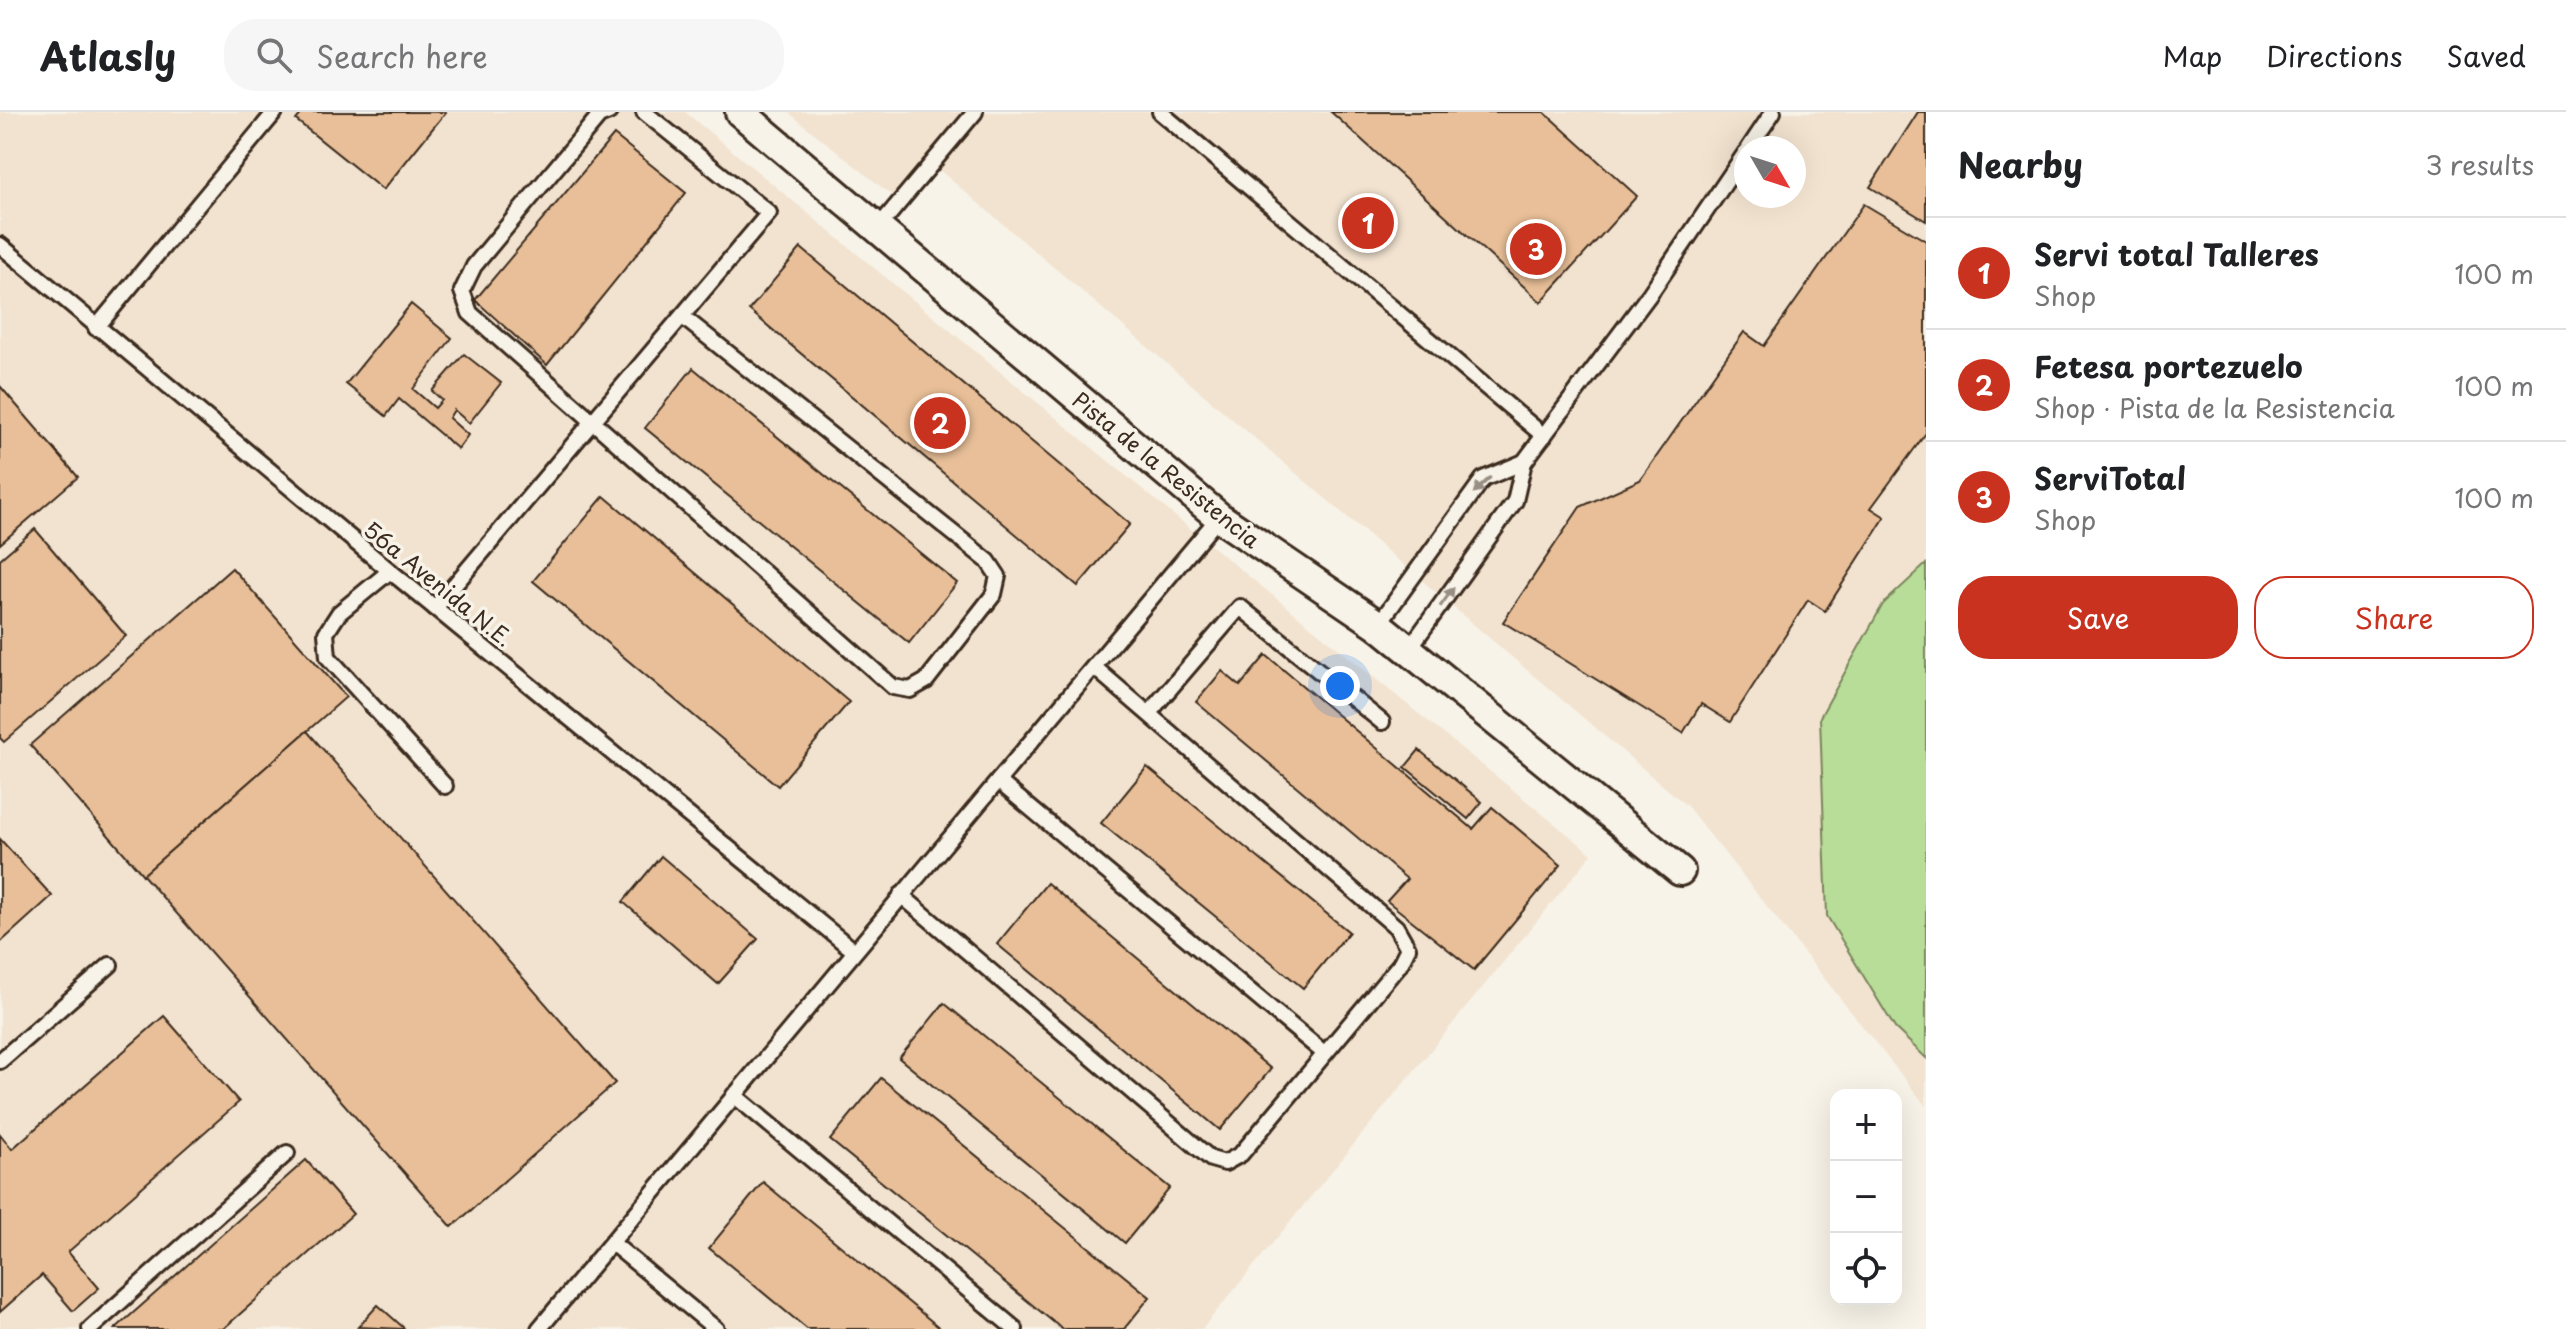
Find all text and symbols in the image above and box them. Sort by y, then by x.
search box [224,19,784,91]
text: Atlasly [40,27,176,84]
icon: search [252,33,296,77]
text: Search here [316,33,488,78]
text: Map [2163,34,2222,77]
text: Directions [2266,34,2403,77]
text: Saved [2447,34,2526,77]
north arrow [1734,136,1806,208]
text: Nearby [1958,138,2083,190]
text: 3 results [2426,145,2534,184]
pin: 1 [1342,193,1394,253]
pin: 3 [1510,219,1562,279]
text: Servi total Talleres [2034,231,2319,276]
text: 1 [1978,254,1990,293]
text: 100 m [2454,254,2534,293]
text: Shop [2034,276,2096,315]
text: Fetesa portezuelo [2034,343,2303,388]
text: 2 [1975,366,1993,405]
text: 100 m [2454,366,2534,405]
street label: Pista de la Resistencia [1066,383,1268,555]
text: Shop · Pista de la Resistencia [2034,388,2395,427]
pin: 2 [914,393,966,453]
text: ServiTotal [2034,455,2186,500]
one-way arrow [1473,475,1492,494]
text: 3 [1975,478,1993,517]
text: 100 m [2454,478,2534,517]
text: Shop [2034,500,2096,539]
street label: 56a Avenida N.E. [357,513,521,653]
button: Save [1958,576,2238,659]
button: Share [2254,576,2534,659]
one-way arrow [1439,586,1455,607]
your location [1320,666,1360,706]
map controls [1830,1089,1902,1305]
button: + [1830,1089,1902,1161]
button: − [1830,1161,1902,1233]
button: locate [1830,1233,1902,1305]

